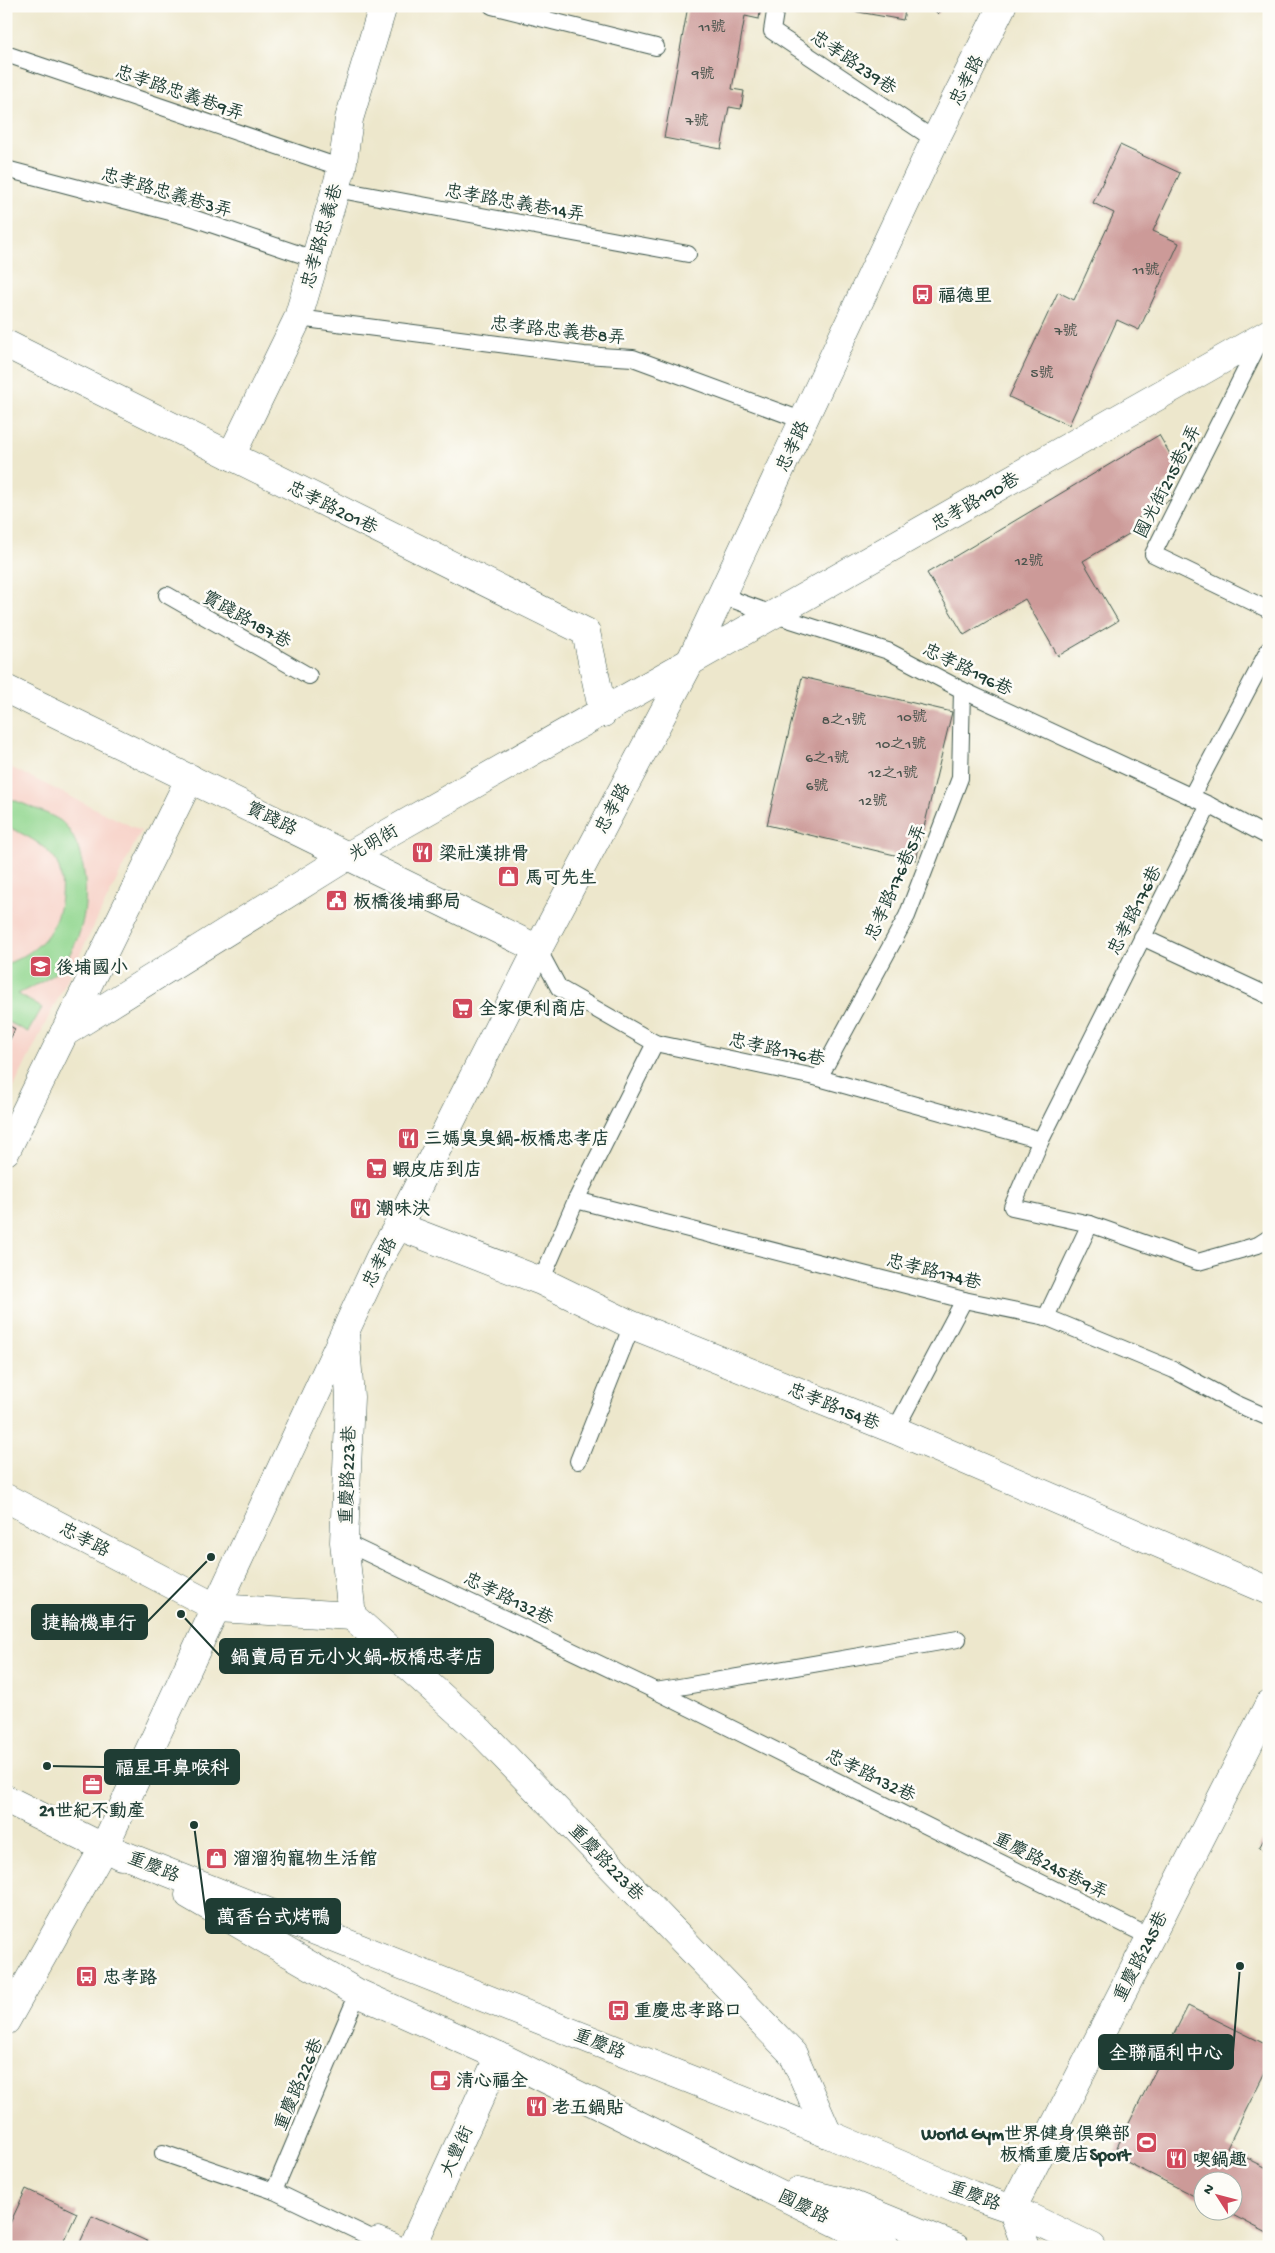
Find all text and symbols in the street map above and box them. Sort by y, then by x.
house number: 11號 [697,19,726,37]
street label: 忠孝路239巷 [806,27,900,101]
street label: 忠孝路 [946,52,990,110]
street label: 忠孝路忠義巷9弄 [112,62,247,126]
house number: 9號 [691,66,714,84]
house number: 7號 [685,113,708,131]
street label: 忠孝路忠義巷3弄 [98,165,235,223]
street label: 忠孝路忠義巷14弄 [443,181,586,227]
street label: 忠孝路忠義巷 [297,182,348,291]
house number: 11號 [1131,262,1160,280]
bus stop icon: 福德里 [910,283,934,307]
place label: 福德里 [938,286,992,308]
street label: 忠孝路忠義巷8弄 [489,314,627,350]
house number: 7號 [1054,323,1077,341]
house number: 5號 [1031,365,1053,383]
street label: 忠孝路 [772,418,815,476]
street label: 國光街215巷2弄 [1131,421,1207,542]
street label: 忠孝路190巷 [928,469,1024,537]
street label: 忠孝路201巷 [283,477,381,540]
house number: 12號 [1014,553,1043,571]
street label: 實踐路187巷 [198,587,294,654]
street label: 忠孝路196巷 [919,640,1016,702]
house number: 10號 [896,709,927,727]
house number: 8之1號 [822,712,866,730]
house number: 10之1號 [875,736,926,754]
house number: 6之1號 [805,750,849,768]
house number: 12之1號 [867,765,918,783]
house number: 6號 [806,778,828,796]
street label: 忠孝路 [591,780,636,838]
house number: 12號 [858,793,887,811]
street label: 實踐路 [242,798,300,842]
street label: 光明街 [345,821,403,867]
street label: 忠孝路176巷5弄 [861,821,932,944]
restaurant icon: 梁社漢排骨 [411,841,435,865]
place label: 梁社漢排骨 [439,844,529,866]
street label: 忠孝路176巷 [1104,862,1168,959]
shop icon: 馬可先生 [497,865,521,889]
place label: 馬可先生 [525,868,597,890]
public building icon: 板橋後埔郵局 [325,889,349,913]
place label: 板橋後埔郵局 [353,892,461,914]
school or university icon: 後埔國小 [28,955,52,979]
place label: 後埔國小 [56,958,128,980]
supermarket icon: 全家便利商店 [451,996,475,1020]
place label: 全家便利商店 [479,999,587,1021]
street label: 忠孝路176巷 [726,1030,827,1072]
restaurant icon: 三媽臭臭鍋-板橋忠孝店 [396,1126,420,1150]
place label: 三媽臭臭鍋-板橋忠孝店 [424,1128,610,1151]
supermarket icon: 蝦皮店到店 [364,1157,388,1181]
place label: 蝦皮店到店 [392,1160,482,1182]
restaurant icon: 潮味決 [348,1196,372,1220]
place label: 潮味決 [376,1199,430,1221]
street label: 忠孝路 [359,1234,403,1292]
street label: 忠孝路174巷 [884,1251,983,1295]
street label: 忠孝路154巷 [784,1379,882,1436]
street label: 重慶路223巷 [336,1425,362,1525]
street label: 忠孝路 [55,1519,113,1563]
street label: 忠孝路132巷 [460,1569,557,1631]
callout: 捷輪機車行 [32,1605,147,1639]
text: 捷輪機車行 [41,1613,137,1637]
callout: 鍋賣局百元小火鍋-板橋忠孝店 [220,1639,493,1673]
text: 鍋賣局百元小火鍋-板橋忠孝店 [231,1647,483,1671]
street label: 忠孝路132巷 [822,1746,919,1808]
callout: 福星耳鼻喉科 [105,1750,239,1784]
text: 福星耳鼻喉科 [115,1758,230,1782]
office icon: 21世紀不動產 [80,1773,104,1797]
place label: 21世紀不動產 [39,1800,145,1823]
street label: 重慶路223巷 [563,1820,648,1907]
street label: 重慶路245巷9弄 [989,1828,1111,1905]
shop icon: 溜溜狗寵物生活館 [205,1846,229,1870]
street label: 重慶路 [124,1848,182,1888]
place label: 溜溜狗寵物生活館 [233,1848,377,1871]
callout: 萬香台式烤鴨 [206,1899,340,1933]
text: 萬香台式烤鴨 [216,1907,330,1931]
street label: 重慶路245巷 [1110,1908,1174,2006]
bus stop icon: 忠孝路 [75,1965,99,1989]
place label: 忠孝路 [103,1968,157,1990]
bus stop icon: 重慶忠孝路口 [606,1998,630,2022]
place label: 重慶忠孝路口 [634,2001,742,2023]
street label: 重慶路 [570,2025,628,2065]
street label: 重慶路226巷 [270,2035,329,2135]
callout: 全聯福利中心 [1099,2035,1233,2069]
text: 全聯福利中心 [1109,2043,1223,2067]
cafe icon: 清心福全 [428,2068,452,2092]
place label: 清心福全 [456,2070,528,2093]
restaurant icon: 老五鍋貼 [524,2095,548,2119]
place label: 老五鍋貼 [552,2098,624,2120]
street label: 大豐街 [437,2123,479,2181]
place label: World Gym世界健身俱樂部 板橋重慶店Sport [920,2123,1132,2167]
sports icon: World Gym世界健身俱樂部 板橋重慶店Sport [1134,2131,1158,2155]
restaurant icon: 喫鍋趣 [1165,2147,1189,2171]
place label: 喫鍋趣 [1193,2150,1247,2172]
north arrow [1192,2170,1242,2220]
street label: 重慶路 [945,2177,1003,2217]
text: N [1200,2181,1219,2199]
street label: 國慶路 [774,2186,832,2230]

